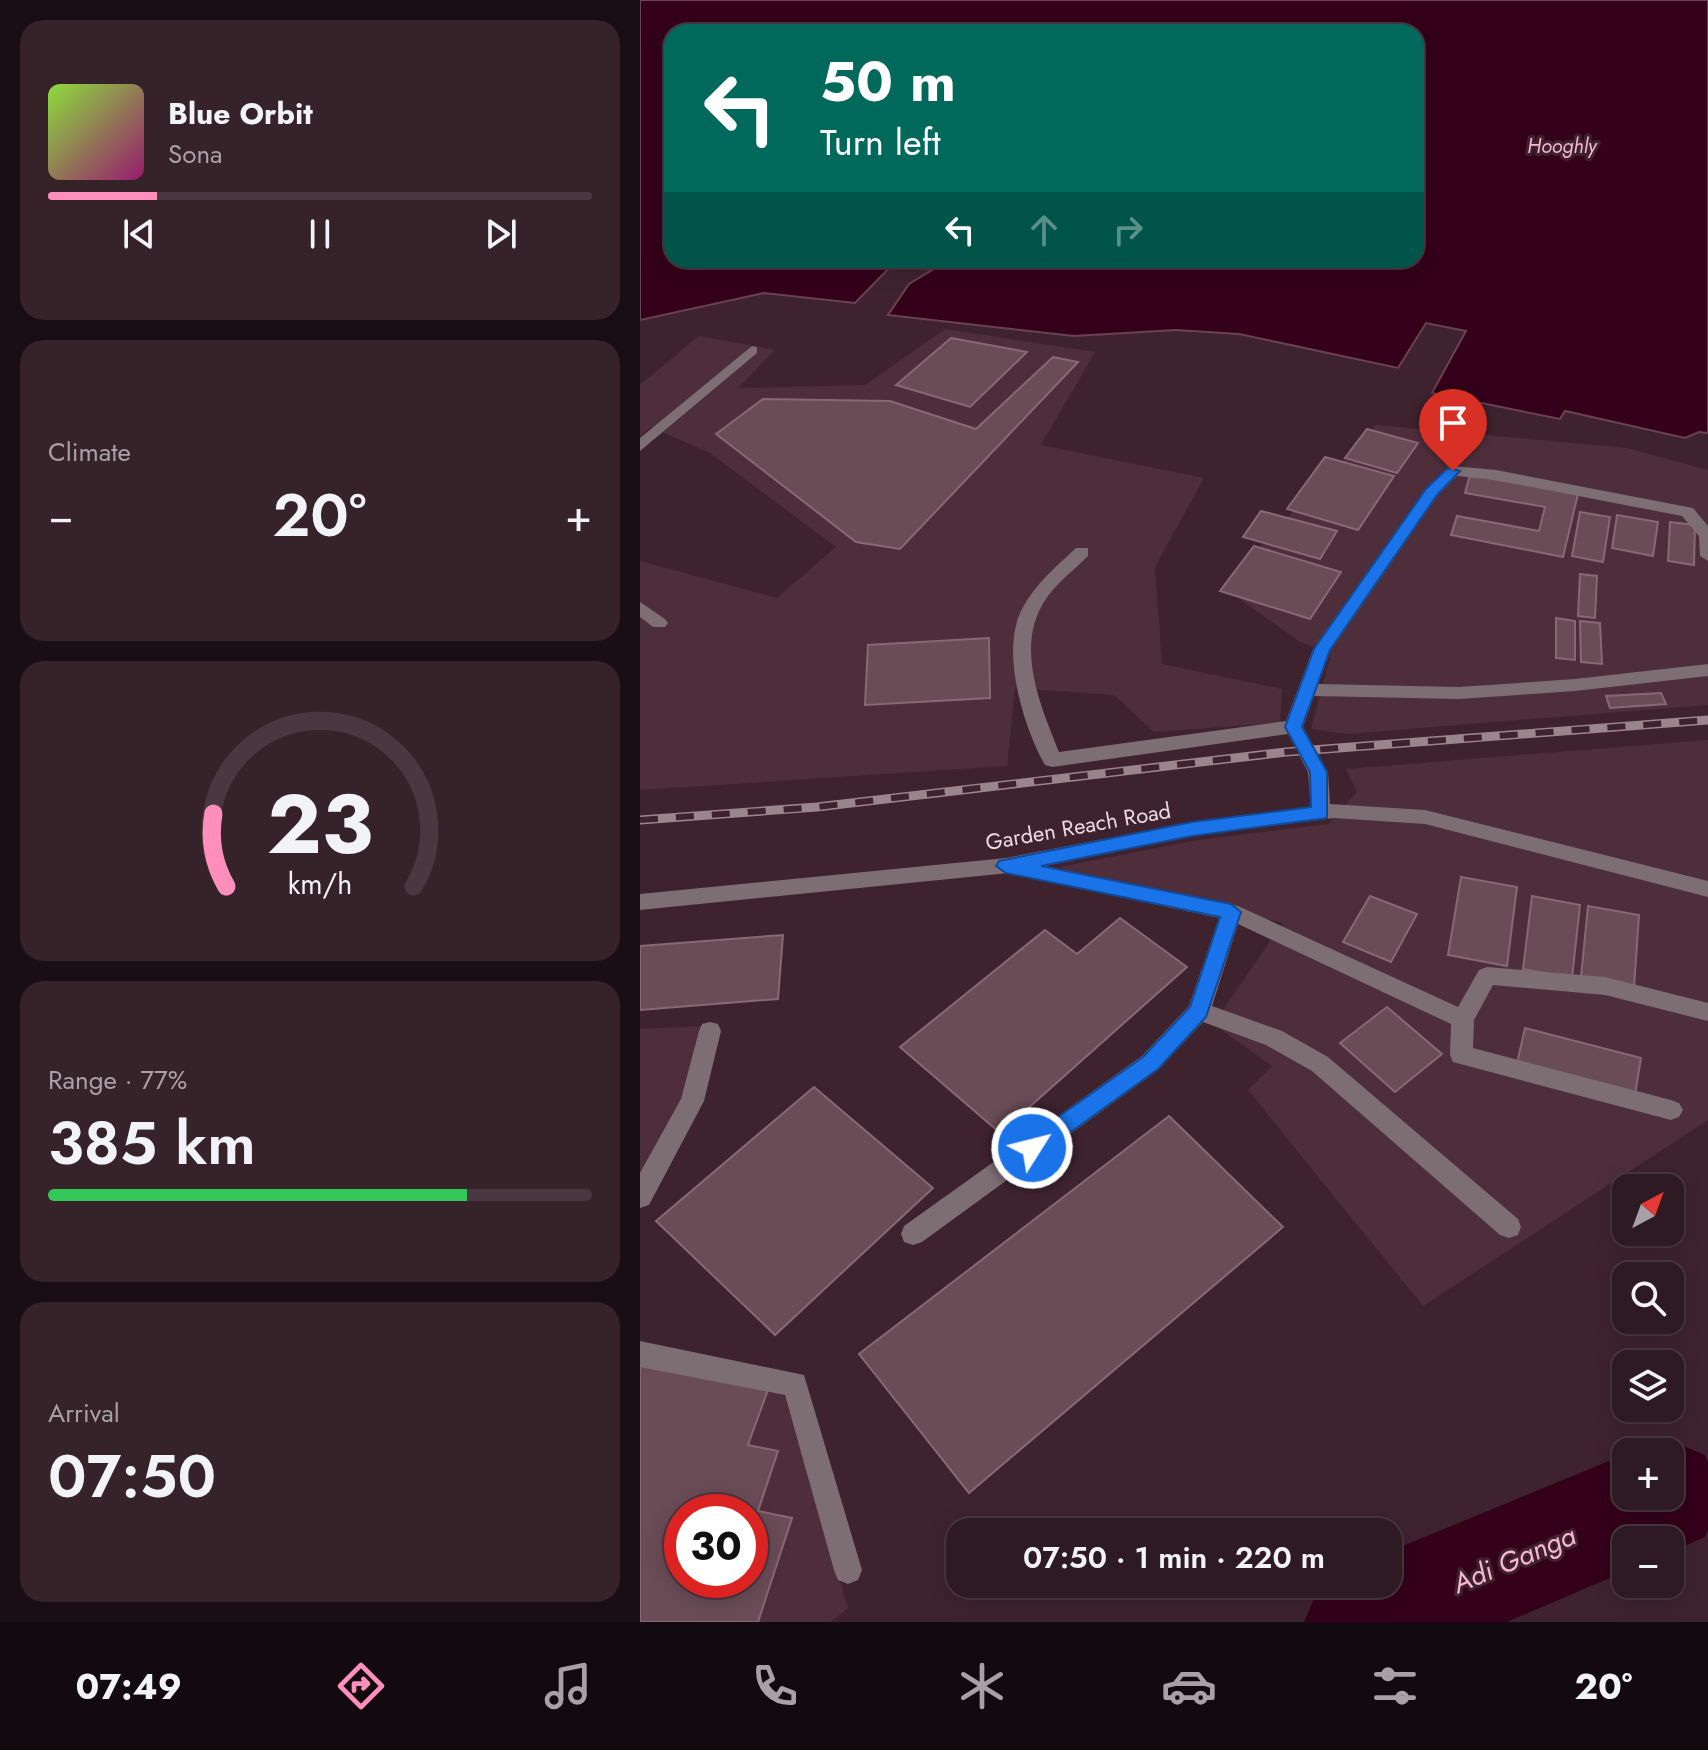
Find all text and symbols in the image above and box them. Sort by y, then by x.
text: 50 m [820,41,956,122]
icon: left [688,56,792,160]
text: Blue Orbit [168,92,313,135]
text: Turn left [820,116,941,168]
water label: Hooghly [1527,132,1598,161]
text: Sona [168,135,223,173]
icon: left [938,208,982,252]
icon: ahead [1022,208,1066,252]
icon: right [1106,208,1150,252]
icon: previous [117,212,161,256]
icon: pause [298,212,342,256]
icon: next [479,212,523,256]
pin [1419,389,1487,471]
icon: arrive [1431,401,1475,445]
text: Climate [48,433,131,471]
text: 20° [273,472,366,559]
text: − [48,484,74,548]
text: + [565,484,592,548]
text: 23 [267,764,373,884]
street label: Garden Reach Road [983,794,1173,858]
text: km/h [288,863,352,905]
text: Range · 77% [48,1061,187,1099]
text: 385 km [48,1100,256,1187]
position arrow [990,1106,1074,1190]
north arrow [1612,1174,1684,1246]
map controls [1612,1174,1684,1598]
button: search [1612,1262,1684,1334]
button: layers [1612,1350,1684,1422]
text: Arrival [48,1394,120,1432]
text: 07:50 [48,1433,216,1520]
button: + [1612,1438,1684,1510]
speed limit sign: 30 [664,1494,768,1598]
water label: Adi Ganga [1445,1515,1583,1604]
button: − [1612,1526,1684,1598]
text: 07:50 · 1 min · 220 m [1023,1536,1325,1579]
icon: directions [333,1658,389,1714]
icon: music [540,1658,596,1714]
icon: phone [747,1658,803,1714]
icon: climate [954,1658,1010,1714]
icon: car [1161,1658,1217,1714]
icon: filters [1367,1658,1423,1714]
text: 07:49 [75,1660,182,1712]
text: 20° [1574,1660,1633,1712]

